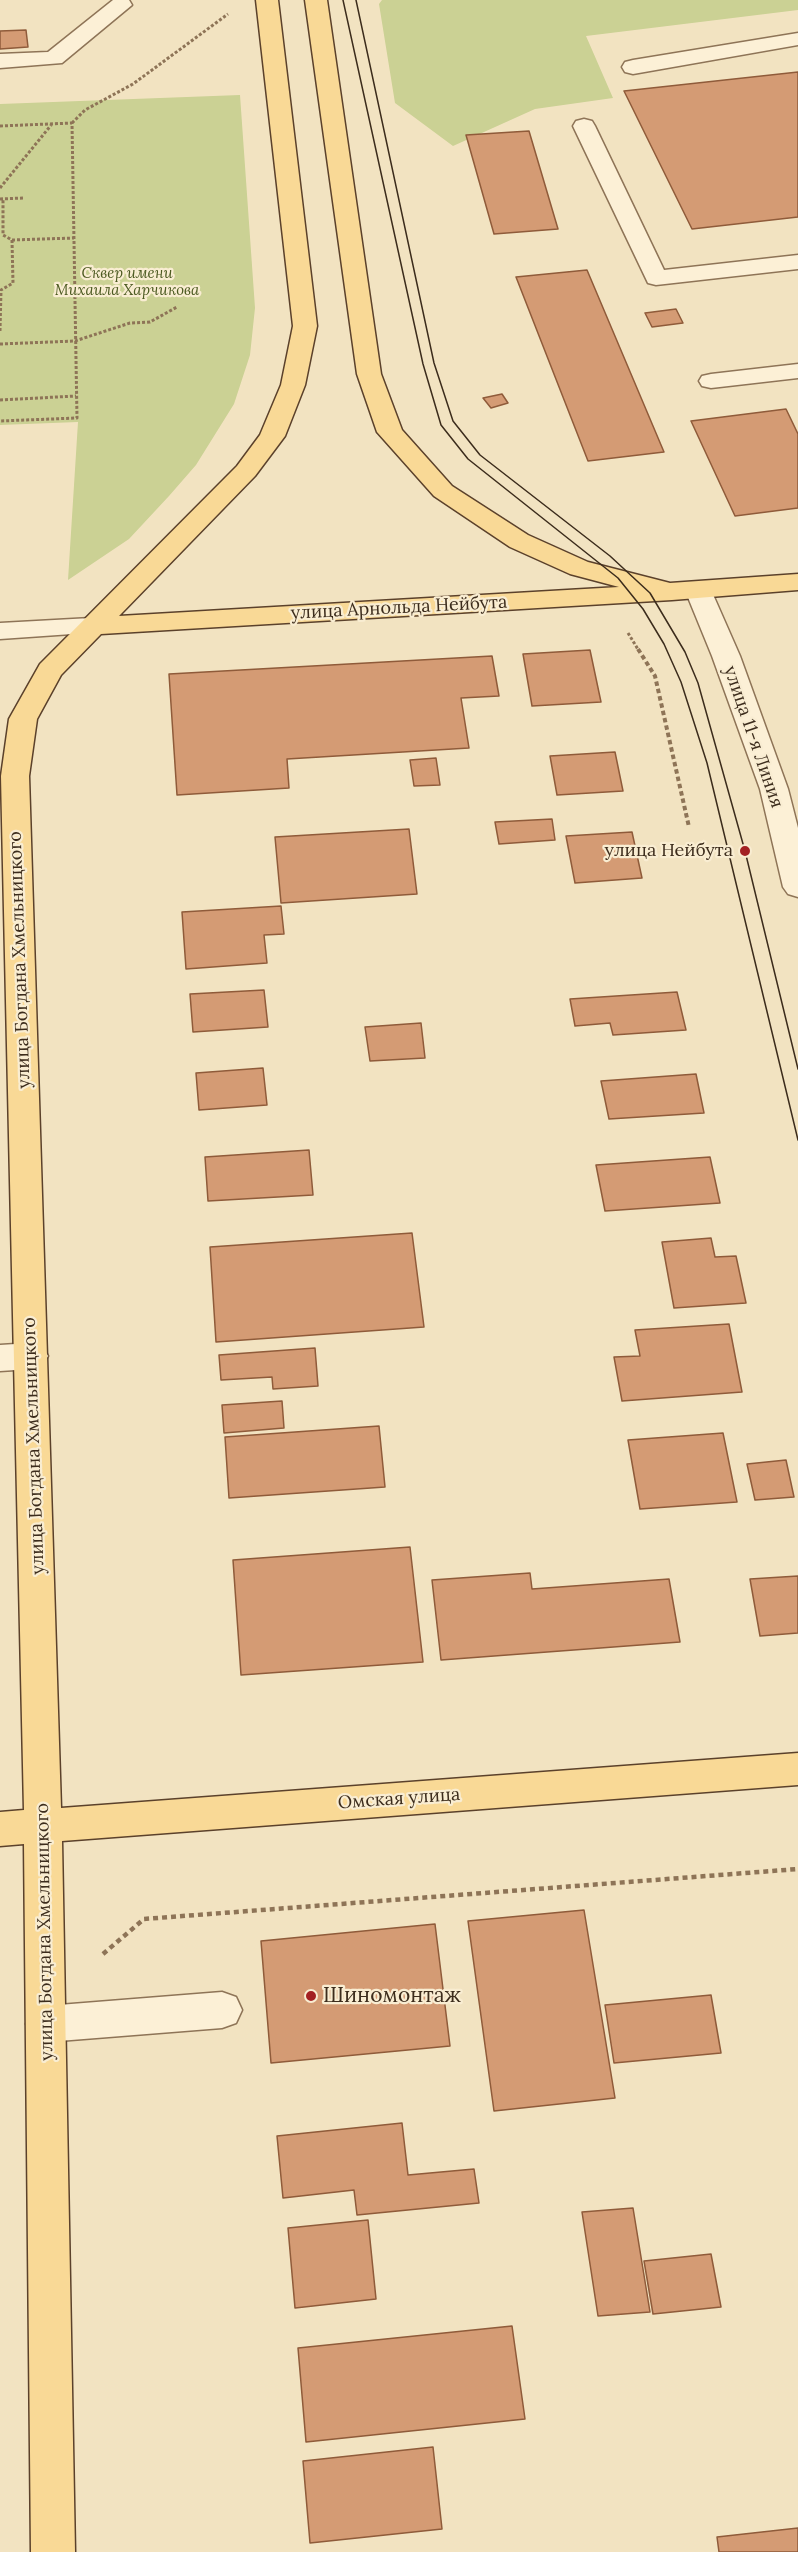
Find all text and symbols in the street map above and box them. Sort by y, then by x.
park label: Сквер имени Михаила Харчикова [55,265,199,300]
street label: улица Арнольда Нейбута [290,592,508,624]
street label: улица 11-я Линия [719,663,787,811]
street label: улица Богдана Хмельницкого [5,831,35,1089]
place label: улица Нейбута [604,840,733,862]
marker: улица Нейбута [738,844,752,858]
street label: улица Богдана Хмельницкого [19,1317,49,1575]
street label: Омская улица [337,1784,461,1814]
street label: улица Богдана Хмельницкого [32,1803,58,2061]
place label: Шиномонтаж [323,1983,461,2009]
marker: Шиномонтаж [304,1989,318,2003]

